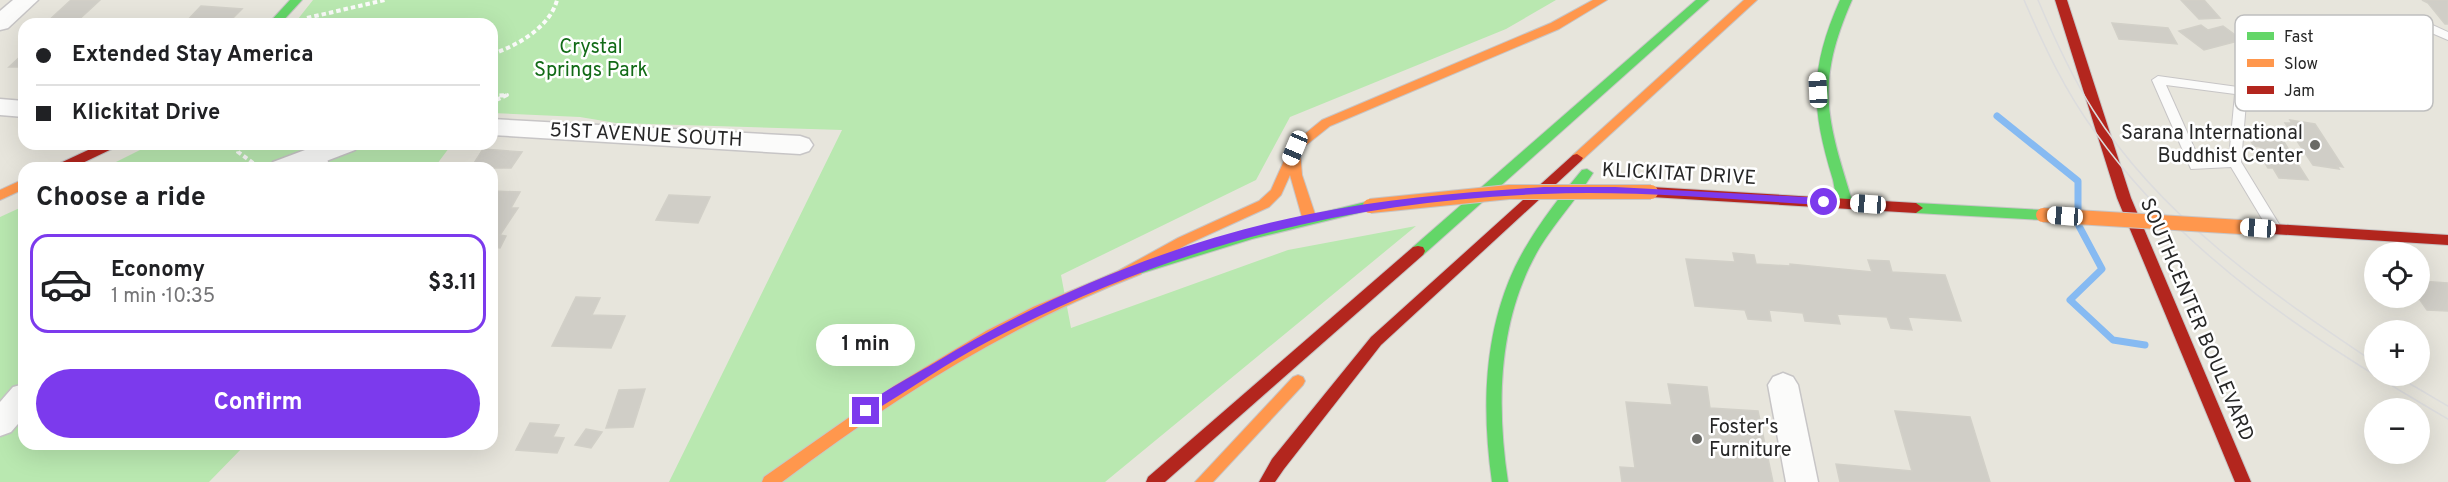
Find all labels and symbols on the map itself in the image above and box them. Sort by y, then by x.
legend [2235,15,2433,111]
text: Fast [2284,28,2314,48]
park label: Crystal Springs Park [534,35,648,84]
text: Slow [2284,55,2318,75]
car [1808,72,1828,108]
text: Jam [2284,82,2315,102]
street label: 51ST AVENUE SOUTH [549,118,743,154]
place label: Sarana International Buddhist Center [2121,121,2303,170]
car [1280,128,1310,168]
marker: Sarana International Buddhist Center [2308,138,2322,152]
street label: KLICKITAT DRIVE [1601,158,1757,192]
route start [1810,188,1837,215]
car [1849,194,1887,214]
street label: SOUTHCENTER BOULEVARD [2133,194,2259,446]
car [2046,206,2084,226]
car [2239,218,2277,238]
callout: 1 min [816,324,916,366]
route end [852,397,879,424]
place label: Foster's Furniture [1709,415,1791,464]
marker: Foster's Furniture [1690,432,1704,446]

